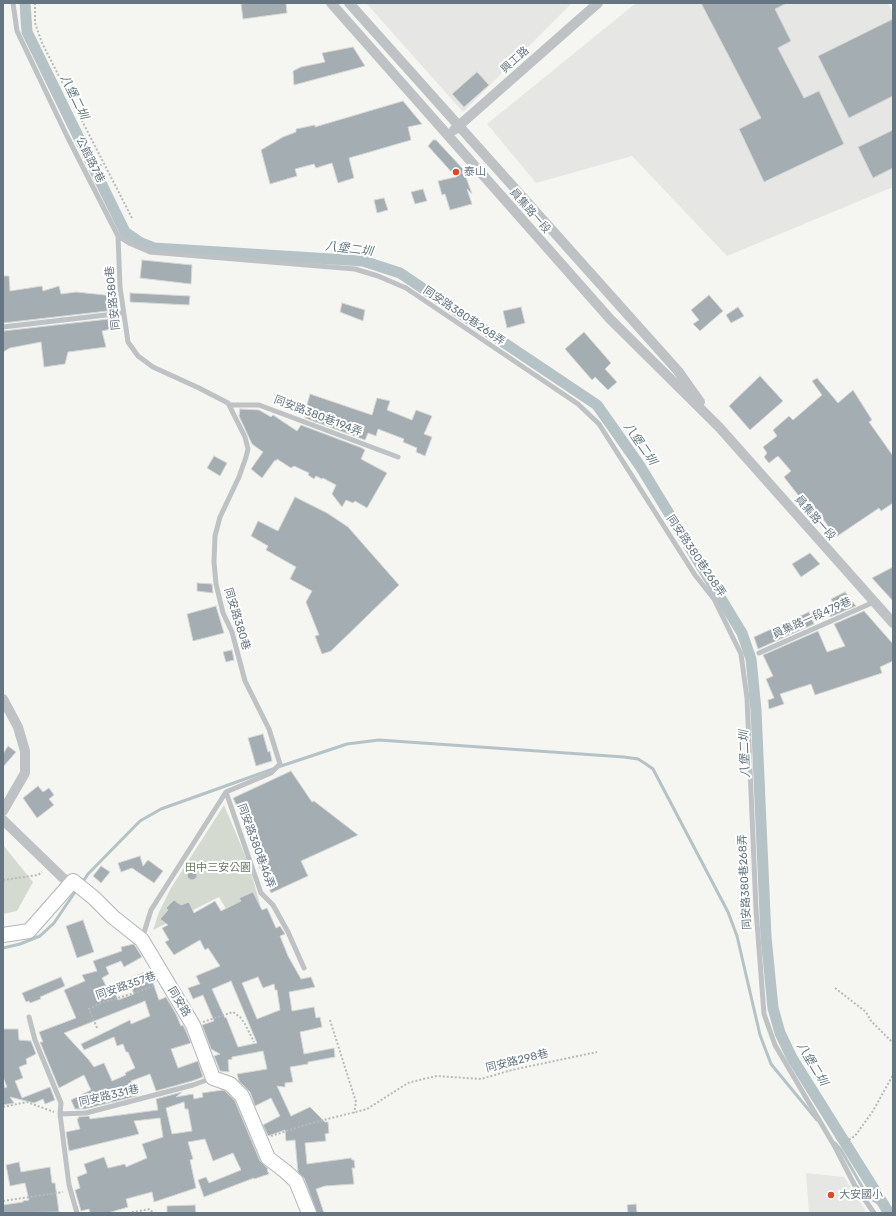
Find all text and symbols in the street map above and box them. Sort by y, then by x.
street label: 興工路 [498,44,532,76]
water label: 八堡二圳 [57,72,91,122]
street label: 公館路7巷 [73,135,107,185]
place label: 泰山 [464,165,486,179]
marker: 泰山 [451,167,461,177]
street label: 員集路一段 [507,186,553,236]
water label: 八堡二圳 [324,239,374,259]
street label: 同安路380巷 [103,265,123,331]
street label: 同安路380巷268弄 [421,284,507,348]
street label: 同安路380巷194弄 [272,393,364,439]
water label: 八堡二圳 [620,420,660,468]
street label: 員集路一段 [792,493,838,543]
street label: 同安路380巷268弄 [664,513,728,599]
street label: 同安路380巷 [221,586,253,652]
street label: 員集路一段479巷 [771,595,853,641]
water label: 八堡二圳 [737,730,753,778]
street label: 同安路380巷46弄 [235,802,277,890]
street label: 同安路380巷268弄 [736,834,754,930]
park label: 田中三安公園 [185,861,251,875]
street label: 同安路357巷 [94,970,158,1002]
street label: 同安路 [165,984,193,1020]
water label: 八堡二圳 [793,1040,831,1088]
street label: 同安路298巷 [484,1047,550,1075]
street label: 同安路331巷 [77,1083,141,1109]
place label: 大安國小 [839,1188,883,1202]
marker: 大安國小 [826,1190,836,1200]

